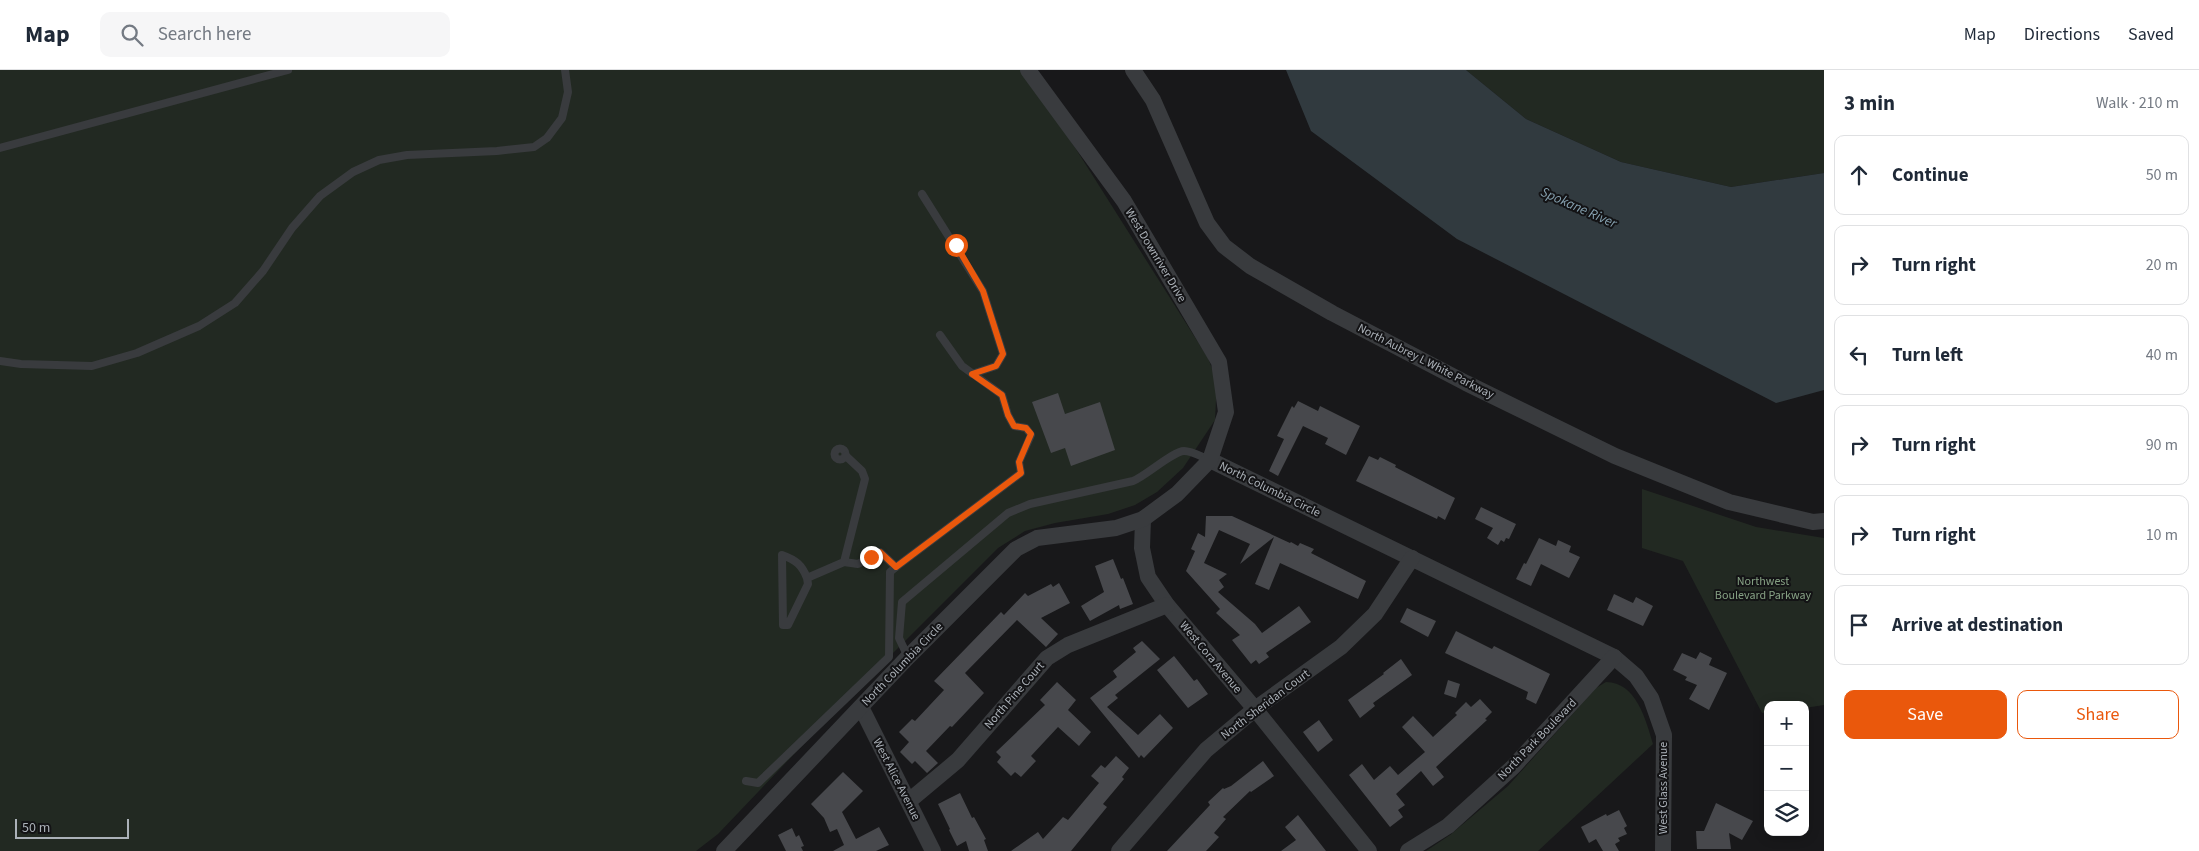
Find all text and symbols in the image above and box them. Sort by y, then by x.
search box [100,12,450,57]
text: Map [25,17,70,52]
icon: search [118,21,146,49]
text: Search here [158,21,251,48]
text: Map [1964,22,1996,47]
text: Directions [2024,22,2100,47]
text: Saved [2128,22,2174,47]
text: 3 min [1844,88,1895,118]
text: Walk · 210 m [2096,92,2179,114]
icon: ahead [1845,161,1873,189]
text: Continue [1892,162,1969,189]
text: 50 m [2146,164,2178,186]
water label: Spokane River [1537,182,1621,234]
street label: West Downriver Drive [1121,205,1190,305]
route start [945,234,968,257]
icon: right [1845,251,1873,279]
text: Turn right [1892,252,1976,279]
text: 20 m [2146,254,2178,276]
street label: North Aubrey L White Parkway [1355,320,1497,403]
icon: left [1845,341,1873,369]
text: Turn left [1892,342,1963,369]
text: 40 m [2146,344,2178,366]
icon: right [1845,431,1873,459]
text: Turn right [1892,432,1976,459]
text: 90 m [2146,434,2178,456]
street label: North Columbia Circle [1216,458,1323,521]
icon: right [1845,521,1873,549]
text: Turn right [1892,522,1976,549]
text: 10 m [2146,524,2178,546]
route end [860,546,883,569]
park label: Northwest Boulevard Parkway [1715,573,1812,604]
icon: arrive [1845,611,1873,639]
text: Arrive at destination [1892,612,2063,639]
street label: West Cora Avenue [1175,618,1246,697]
street label: North Columbia Circle [858,619,947,710]
street label: North Pine Court [980,658,1048,733]
street label: North Sheridan Court [1217,665,1313,743]
button: Save [1844,690,2007,739]
button: Share [2017,690,2179,739]
street label: North Park Boulevard [1494,695,1581,784]
map controls [1764,701,1809,836]
button: + [1764,701,1809,746]
street label: West Alice Avenue [869,735,925,823]
street label: West Glass Avenue [1655,742,1672,834]
button: − [1764,746,1809,791]
button: layers [1764,791,1809,836]
scale bar [15,816,129,839]
text: 50 m [22,818,50,838]

